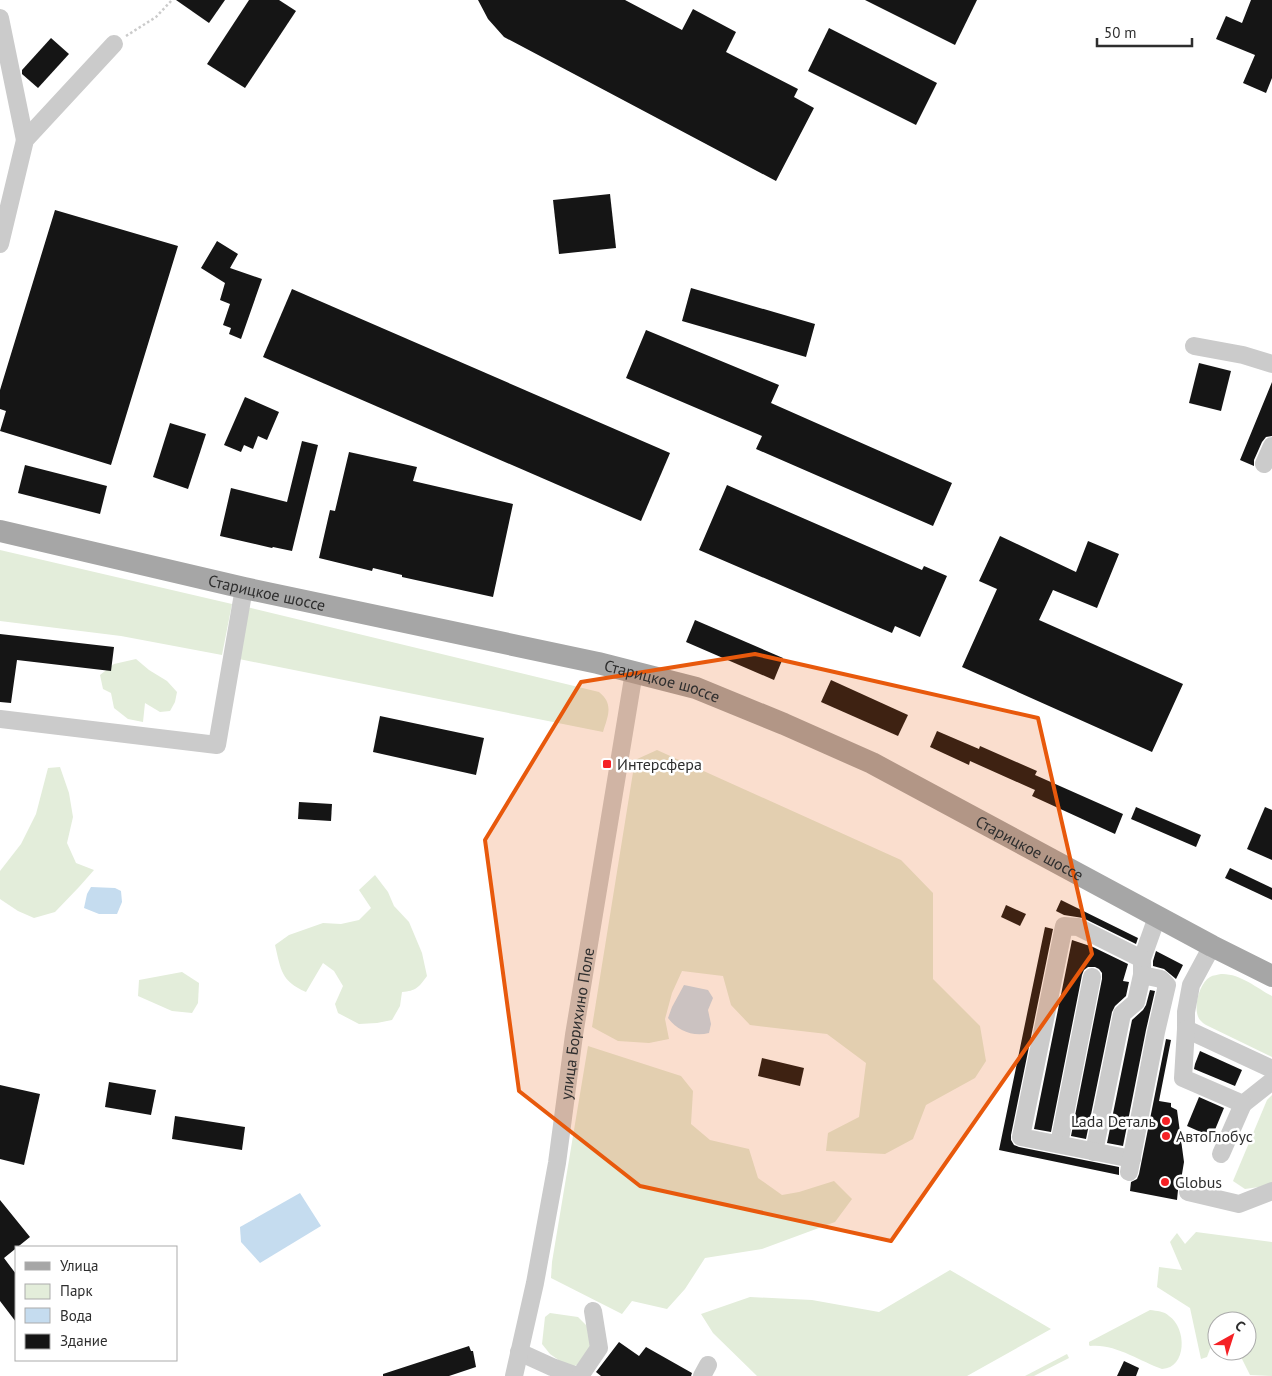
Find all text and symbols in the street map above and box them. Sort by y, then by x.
scale bar [1097,15,1192,47]
text: 50 m [1104,23,1137,42]
street label: Старицкое шоссе [206,570,327,615]
street label: Старицкое шоссе [602,655,723,707]
place label: Интерсфера [617,754,702,774]
marker: Интерсфера [601,758,613,770]
street label: Старицкое шоссе [972,811,1087,885]
street label: улица Борихино Поле [555,946,598,1101]
place label: Lada Dеталь [1071,1111,1156,1131]
marker: Lada Dеталь [1160,1115,1172,1127]
place label: АвтоГлобус [1176,1126,1253,1146]
marker: АвтоГлобус [1160,1130,1172,1142]
place label: Globus [1175,1172,1222,1192]
marker: Globus [1159,1176,1171,1188]
legend [15,1246,178,1361]
text: Улица [60,1256,98,1275]
text: Парк [60,1281,93,1300]
text: Вода [60,1306,92,1325]
north arrow [1207,1311,1257,1361]
text: С [1231,1316,1249,1335]
text: Здание [60,1331,108,1350]

